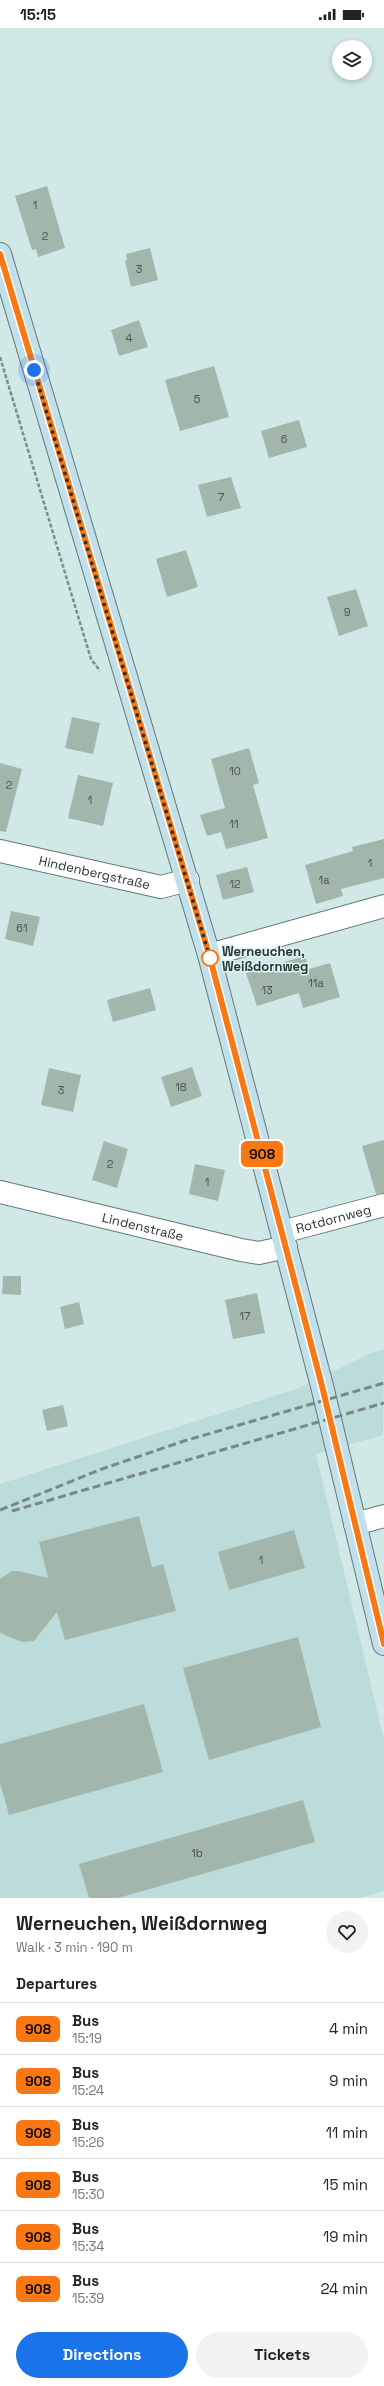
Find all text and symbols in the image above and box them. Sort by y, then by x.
text: 15:15 [20,5,56,24]
map controls [332,40,372,80]
button: layers [332,40,372,80]
house number: 1 [33,198,37,212]
house number: 2 [42,229,49,243]
house number: 3 [136,262,143,276]
house number: 4 [126,331,133,345]
your location [24,360,44,380]
house number: 5 [194,392,201,406]
house number: 6 [281,432,288,446]
house number: 7 [218,490,224,504]
house number: 9 [344,605,351,619]
house number: 10 [229,764,241,778]
house number: 2 [6,778,13,792]
house number: 1 [88,793,92,807]
house number: 11 [229,817,239,831]
street label: Hindenbergstraße [37,852,152,893]
house number: 1 [368,856,372,870]
house number: 1a [319,873,330,887]
house number: 12 [229,877,241,891]
house number: 61 [16,921,28,935]
place label: Werneuchen, Weißdornweg [222,943,308,975]
marker: Werneuchen, Weißdornweg [201,949,219,967]
house number: 11a [308,976,324,990]
house number: 13 [261,983,273,997]
house number: 18 [175,1080,187,1094]
house number: 3 [58,1083,65,1097]
line badge: 908 [239,1141,285,1167]
text: 908 [249,1145,275,1163]
house number: 2 [107,1157,114,1171]
house number: 1 [205,1175,209,1189]
street label: Rotdornweg [294,1201,373,1237]
street label: Lindenstraße [100,1209,185,1245]
house number: 17 [240,1309,250,1323]
house number: 1 [259,1553,263,1567]
house number: 1b [191,1846,203,1860]
text: Werneuchen, Weißdornweg [16,1911,267,1936]
button: heart [326,1911,368,1953]
text: Walk · 3 min · 190 m [16,1939,133,1956]
text: Departures [16,1974,97,1993]
text: Bus [72,2011,99,2030]
text: 4 min [329,2019,368,2038]
text: 908 [25,2020,51,2038]
text: 15:19 [72,2030,102,2047]
text: Bus [72,2063,99,2082]
text: 9 min [329,2071,368,2090]
text: 908 [25,2072,51,2090]
text: 15:24 [72,2082,104,2099]
text: Bus [72,2115,99,2134]
text: 11 min [326,2123,368,2142]
text: 908 [25,2124,51,2142]
text: 15:26 [72,2134,104,2151]
text: Bus [72,2167,99,2186]
text: 15 min [323,2175,368,2194]
text: 908 [25,2176,51,2194]
text: 15:30 [72,2186,105,2203]
text: Bus [72,2219,99,2238]
text: 19 min [323,2227,368,2246]
text: 908 [25,2228,51,2246]
text: 15:34 [72,2238,105,2255]
text: Bus [72,2271,99,2290]
text: 24 min [320,2279,368,2298]
text: 908 [25,2280,51,2298]
text: 15:39 [72,2290,104,2307]
button: Directions [16,2332,188,2378]
button: Tickets [196,2332,368,2378]

